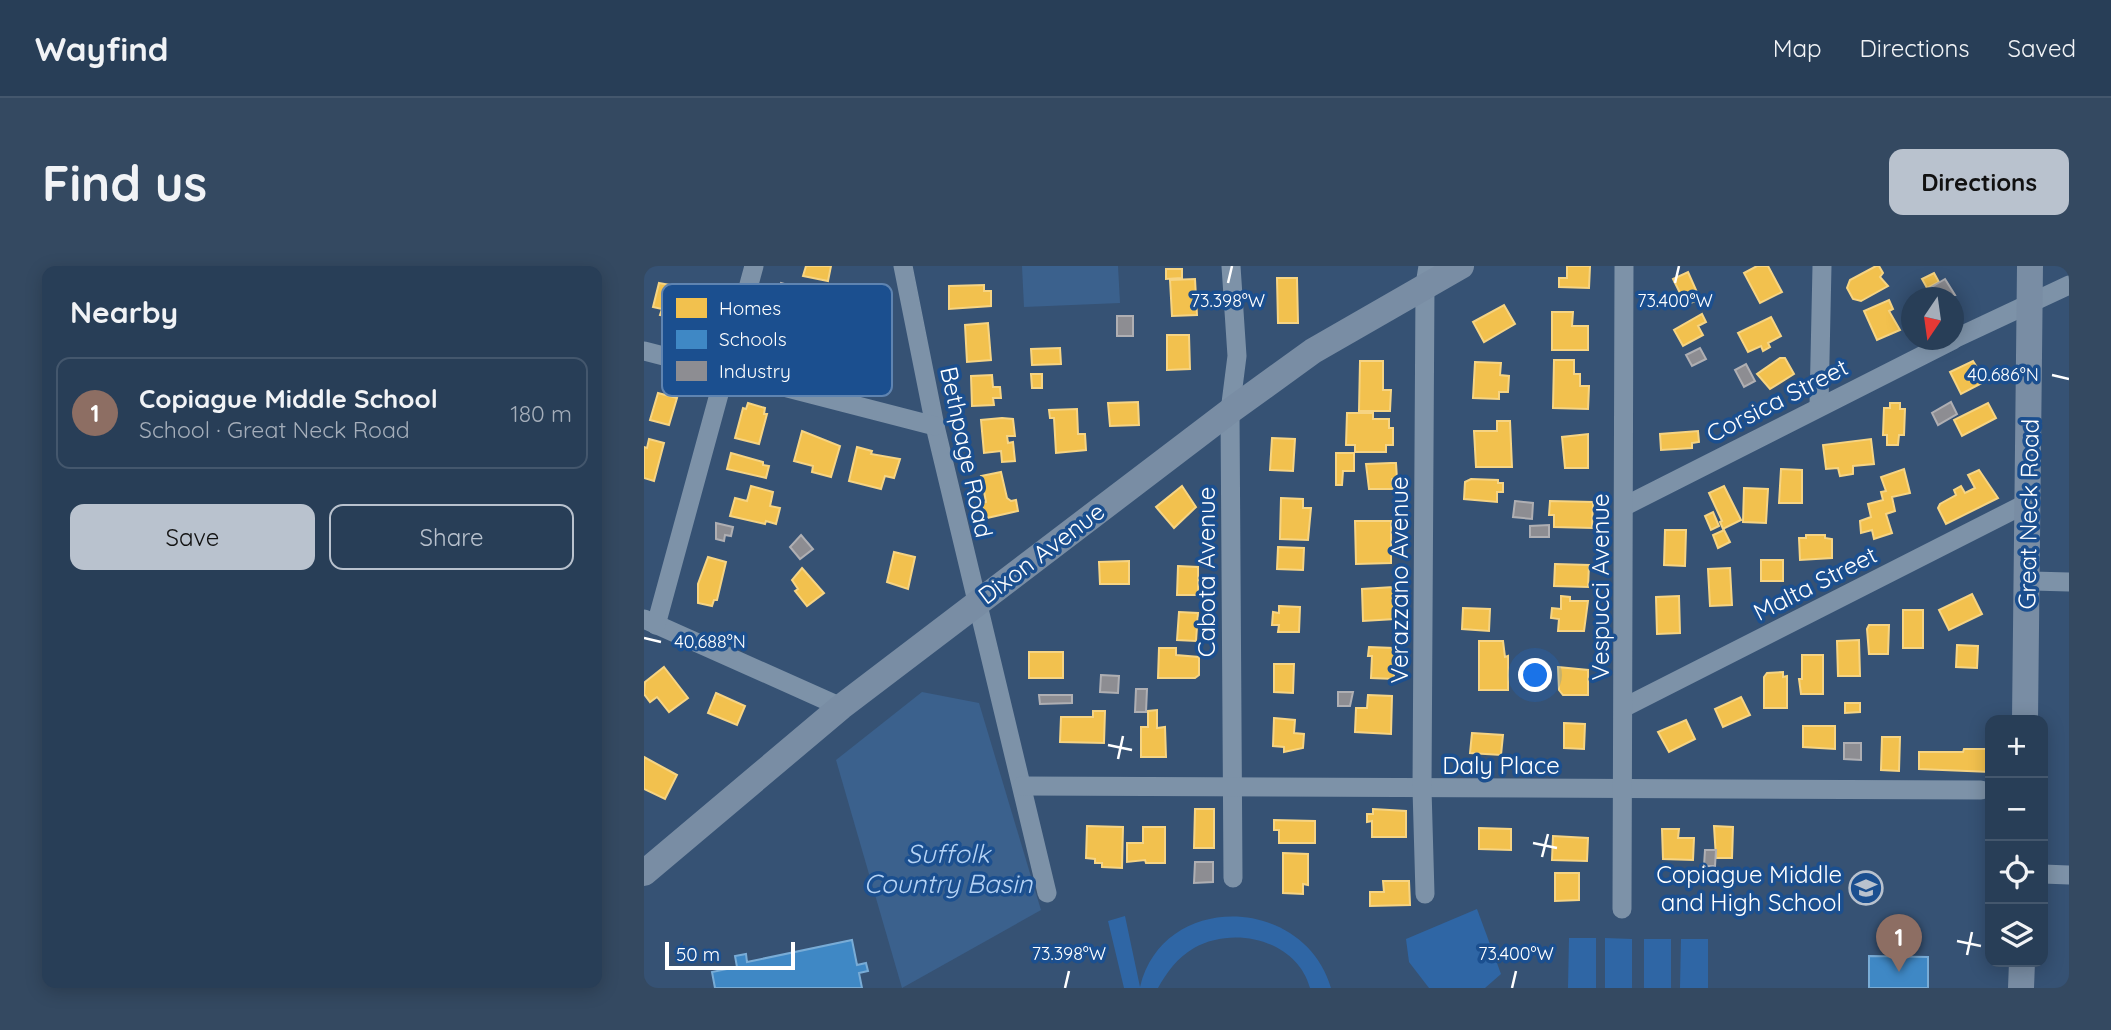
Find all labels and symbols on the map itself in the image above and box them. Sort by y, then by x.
legend [662,284,892,396]
north arrow [1901,287,1964,350]
text: 73.398°W [1191,289,1265,312]
text: 73.400°W [1637,289,1713,312]
text: Homes [719,296,781,320]
text: Schools [719,327,787,351]
street label: Corsica Street [1701,351,1853,449]
text: Industry [719,359,791,383]
text: 40.686°N [1967,363,2039,386]
street label: Bethpage Road [934,364,1000,540]
street label: Great Neck Road [2011,418,2045,610]
street label: Verazzano Avenue [1384,477,1414,684]
street label: Cabota Avenue [1191,487,1221,657]
street label: Vespucci Avenue [1585,493,1615,681]
street label: Dixon Avenue [972,496,1110,610]
street label: Malta Street [1748,539,1882,627]
text: 40.688°N [674,630,746,653]
your location [1518,658,1552,692]
street label: Daly Place [1442,750,1560,780]
water label: Suffolk Country Basin [864,837,1033,900]
place label: Copiague Middle and High School [1656,859,1842,917]
school or university icon: Copiague Middle and High School [1847,869,1885,907]
pin: 1 [1876,914,1922,972]
scale bar [665,939,794,971]
text: 73.398°W [1032,942,1106,965]
text: 73.400°W [1478,942,1554,965]

